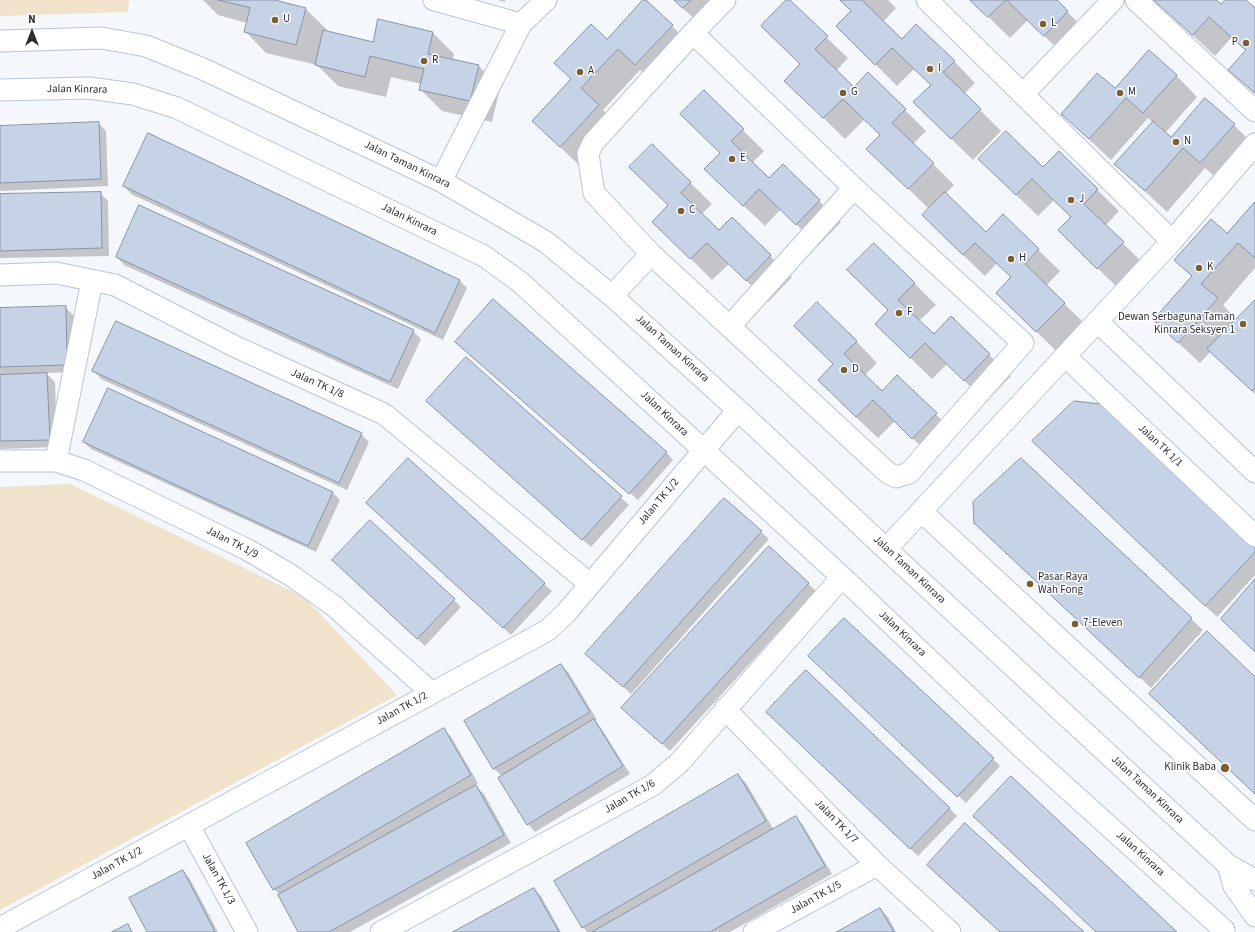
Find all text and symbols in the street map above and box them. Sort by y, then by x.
north arrow [12,12,52,52]
text: N [28,12,36,27]
place label: U [283,13,290,27]
marker: U [270,15,280,25]
place label: L [1051,17,1056,31]
marker: L [1038,19,1048,29]
place label: P [1232,36,1238,50]
marker: P [1241,38,1251,48]
place label: R [432,54,438,68]
marker: R [419,56,429,66]
place label: I [938,62,941,76]
marker: I [925,64,935,74]
place label: A [588,65,594,79]
marker: A [575,67,585,77]
street label: Jalan Kinrara [47,83,107,97]
place label: G [851,86,858,100]
place label: M [1128,86,1136,100]
marker: G [838,88,848,98]
marker: M [1115,88,1125,98]
place label: N [1184,135,1191,149]
marker: N [1171,137,1181,147]
street label: Jalan Taman Kinrara [362,138,452,192]
place label: E [740,152,746,166]
marker: E [727,154,737,164]
place label: J [1079,193,1084,207]
marker: J [1066,195,1076,205]
street label: Jalan Kinrara [379,201,439,239]
place label: C [689,204,695,218]
marker: C [676,206,686,216]
place label: H [1019,252,1026,266]
marker: H [1006,254,1016,264]
place label: K [1207,261,1213,275]
marker: K [1194,263,1204,273]
place label: F [907,306,912,320]
marker: F [894,308,904,318]
place label: Dewan Serbaguna Taman Kinrara Seksyen 1 [1118,311,1235,337]
street label: Jalan Taman Kinrara [633,313,711,385]
marker: Dewan Serbaguna Taman Kinrara Seksyen 1 [1238,319,1248,329]
place label: D [852,363,859,377]
marker: D [839,365,849,375]
street label: Jalan TK 1/8 [288,366,346,402]
street label: Jalan Kinrara [637,388,691,440]
street label: Jalan TK 1/1 [1135,422,1185,470]
street label: Jalan TK 1/2 [636,476,682,528]
street label: Jalan TK 1/9 [204,524,260,562]
street label: Jalan Taman Kinrara [870,533,948,607]
place label: Pasar Raya Wah Fong [1038,571,1088,597]
marker: Pasar Raya Wah Fong [1025,579,1035,589]
street label: Jalan Kinrara [876,608,928,660]
place label: 7-Eleven [1083,617,1123,631]
marker: 7-Eleven [1070,619,1080,629]
street label: Jalan TK 1/2 [374,690,430,728]
street label: Jalan Taman Kinrara [1108,753,1186,827]
place label: Klinik Baba [1164,761,1216,775]
marker: Klinik Baba [1219,762,1231,774]
street label: Jalan TK 1/6 [602,777,658,817]
street label: Jalan TK 1/7 [812,797,860,847]
street label: Jalan Kinrara [1113,829,1167,879]
street label: Jalan TK 1/2 [89,845,145,883]
street label: Jalan TK 1/3 [199,851,237,907]
street label: Jalan TK 1/5 [788,879,844,917]

